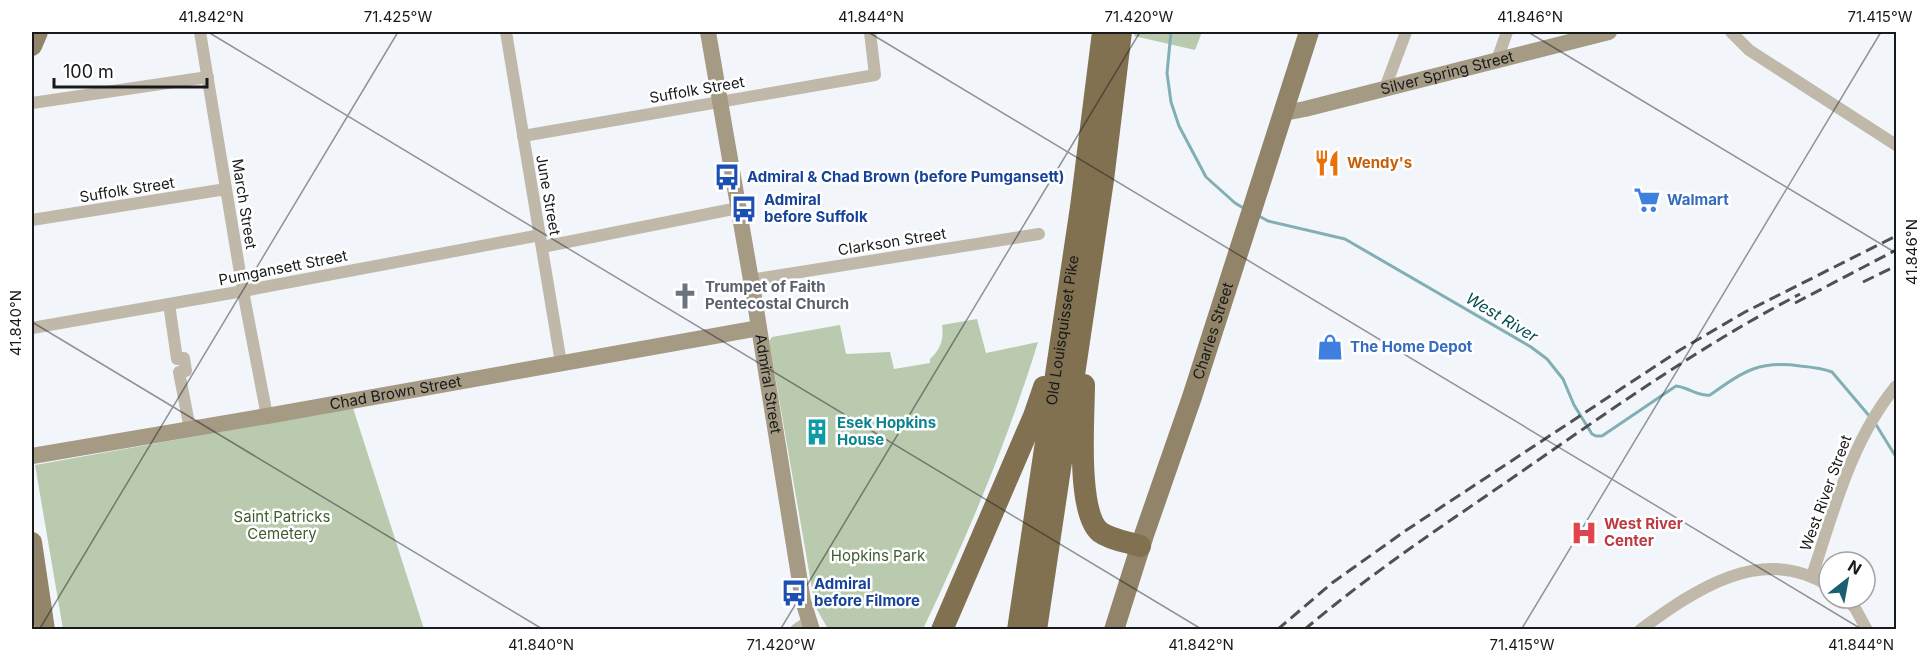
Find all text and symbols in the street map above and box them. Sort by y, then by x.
text: 41.842°N [178,7,244,26]
text: 71.425°W [364,7,432,26]
text: 41.844°N [838,7,904,26]
text: 71.420°W [1105,7,1174,26]
text: 41.846°N [1497,7,1563,26]
text: 71.415°W [1847,7,1913,26]
street label: Silver Spring Street [1378,46,1516,99]
scale bar [54,51,207,89]
text: 100 m [63,61,114,82]
street label: Suffolk Street [648,72,746,107]
restaurant icon: Wendy's [1312,148,1342,178]
street label: June Street [532,153,565,237]
place label: Wendy's [1347,153,1412,172]
street label: March Street [228,157,261,251]
bus stop icon: Admiral & Chad Brown (before Pumgansett) [712,162,742,192]
place label: Admiral & Chad Brown (before Pumgansett) [747,167,1065,186]
street label: Suffolk Street [78,173,176,206]
supermarket icon: Walmart [1632,185,1662,215]
place label: Admiral before Suffolk [764,190,868,226]
place label: Walmart [1667,190,1729,209]
bus stop icon: Admiral before Suffolk [729,194,759,224]
text: 41.846°N [1902,219,1921,285]
street label: Clarkson Street [836,224,948,259]
street label: Pumgansett Street [217,246,349,289]
street label: Old Louisquisset Pike [1042,254,1083,407]
place label: Trumpet of Faith Pentecostal Church [705,277,849,313]
street label: Charles Street [1188,280,1237,382]
church icon: Trumpet of Faith Pentecostal Church [670,281,700,311]
water label: West River [1462,288,1542,347]
text: 41.840°N [6,290,25,356]
shop icon: The Home Depot [1315,332,1345,362]
street label: Admiral Street [751,333,786,435]
place label: The Home Depot [1350,337,1473,356]
street label: Chad Brown Street [328,371,463,414]
place label: Esek Hopkins House [837,413,936,449]
building icon: Esek Hopkins House [802,417,832,447]
street label: West River Street [1796,432,1855,553]
park label: Saint Patricks Cemetery [234,507,330,543]
place label: West River Center [1604,514,1683,550]
hospital icon: West River Center [1569,518,1599,548]
park label: Hopkins Park [831,546,926,565]
north arrow [1817,550,1877,610]
text: N [1844,555,1865,579]
place label: Admiral before Filmore [814,574,920,610]
bus stop icon: Admiral before Filmore [779,578,809,608]
text: 41.840°N [508,635,574,654]
text: 71.420°W [747,635,816,654]
text: 41.842°N [1168,635,1234,654]
text: 71.415°W [1489,635,1555,654]
text: 41.844°N [1828,635,1894,654]

